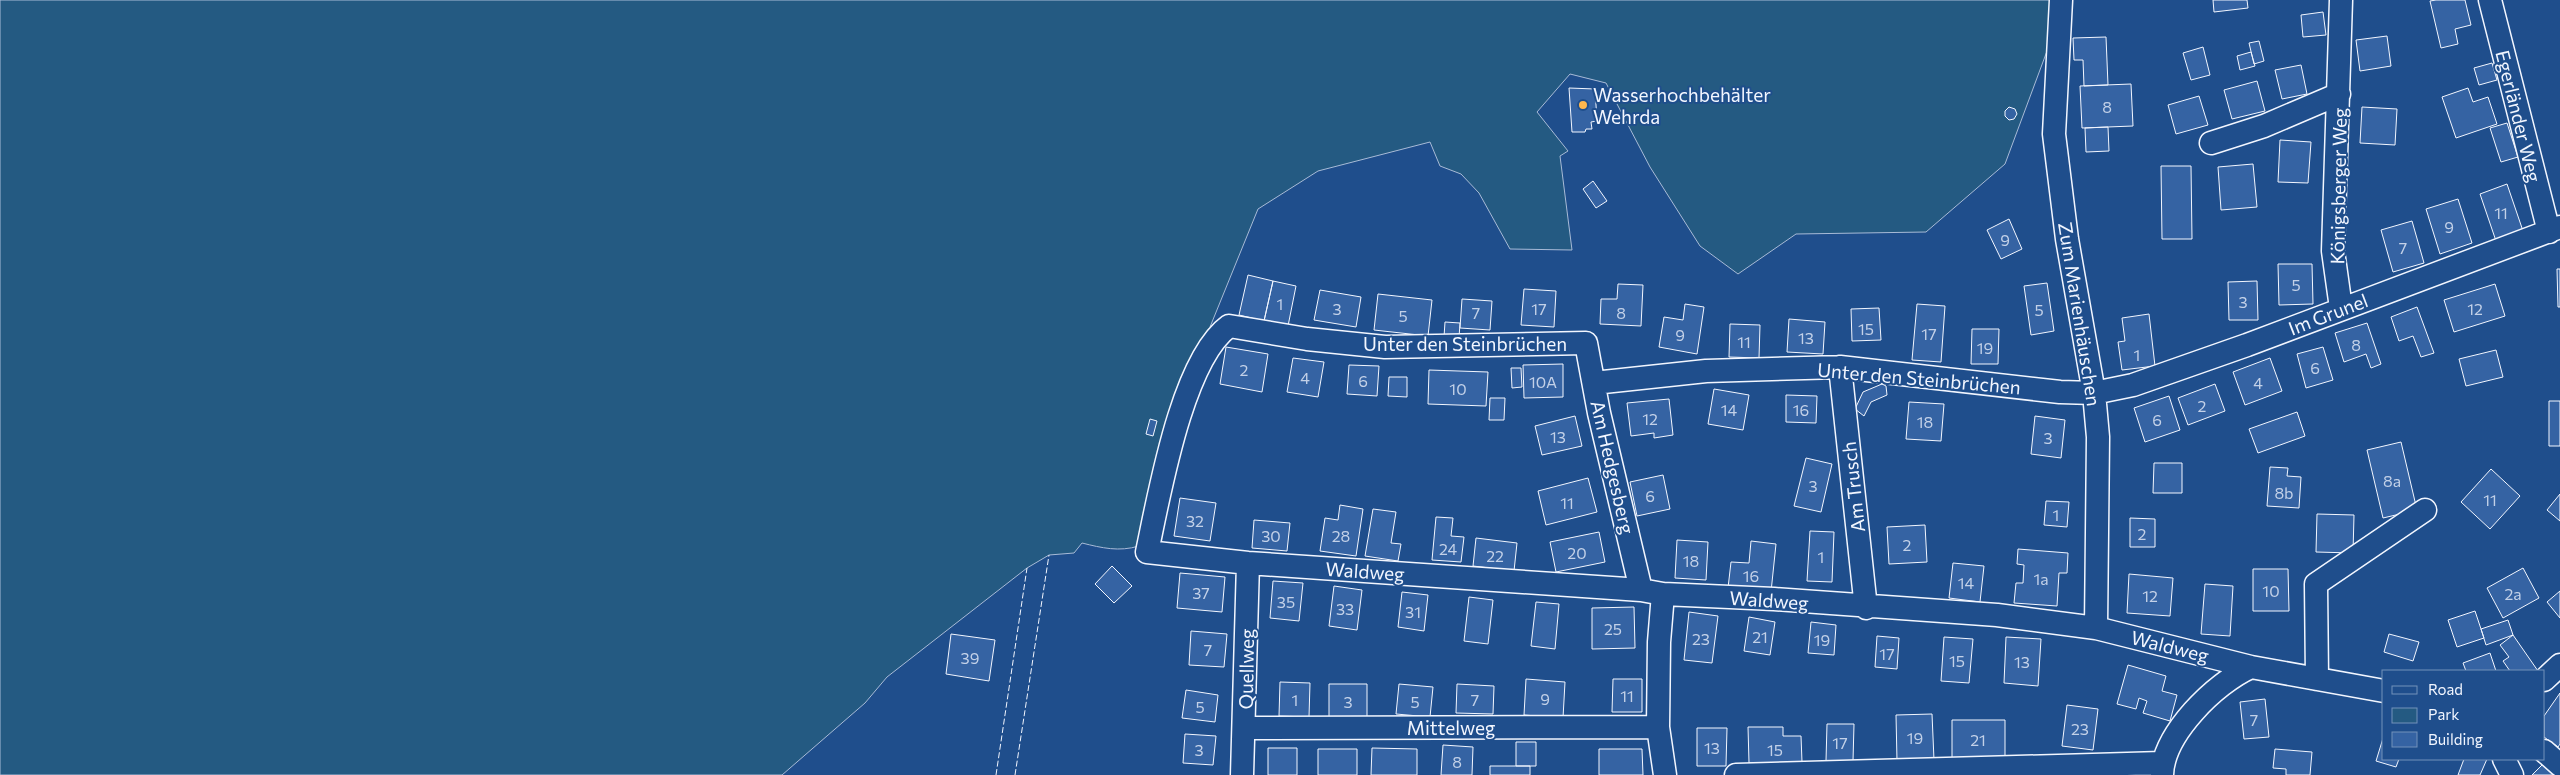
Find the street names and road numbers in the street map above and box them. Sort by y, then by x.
street label: Egerländer Weg [2491,48,2547,184]
street label: Königsberger Weg [2325,107,2351,265]
street label: Zum Marienhäuschen [2054,220,2106,408]
street label: Im Grunel [2285,288,2371,340]
street label: Unter den Steinbrüchen [1363,332,1567,355]
street label: Unter den Steinbrüchen [1816,358,2022,398]
street label: Am Hedgesberg [1586,398,1640,536]
street label: Am Trusch [1837,441,1869,533]
street label: Waldweg [1325,557,1405,585]
street label: Waldweg [1729,586,1809,614]
street label: Waldweg [2129,625,2211,667]
street label: Quellweg [1234,628,1258,710]
street label: Mittelweg [1407,716,1495,739]

